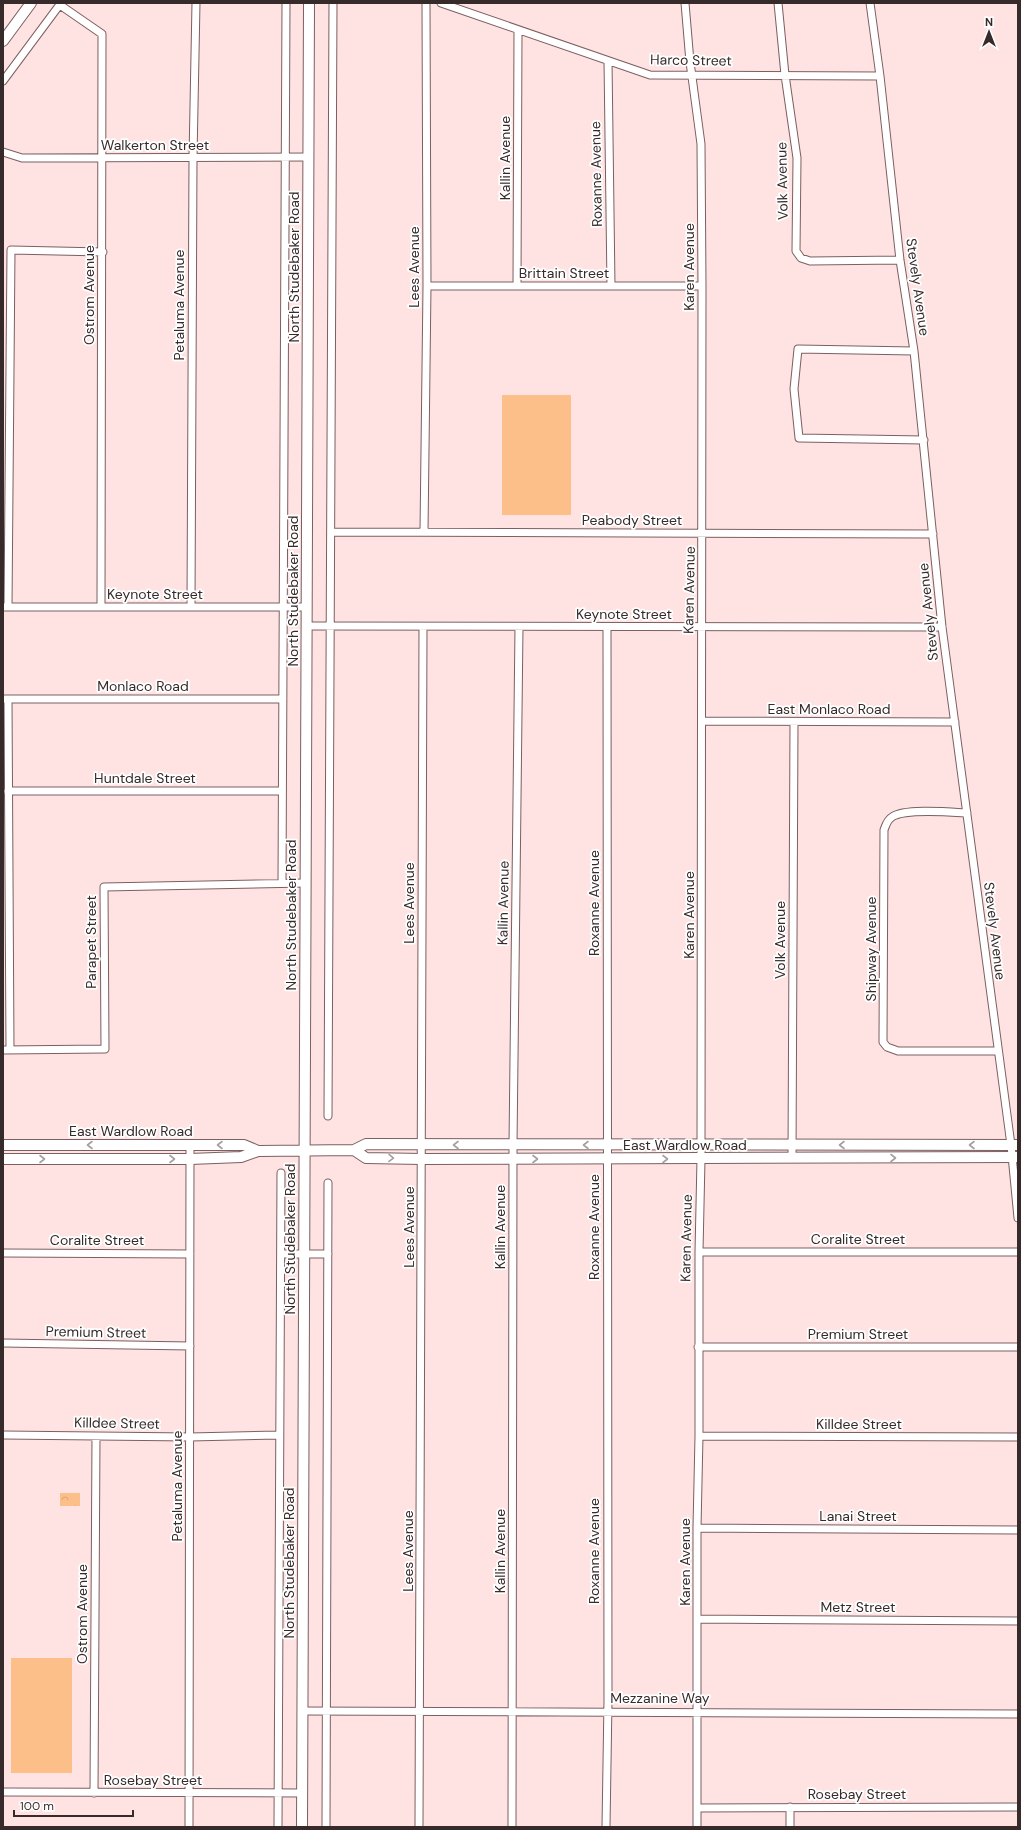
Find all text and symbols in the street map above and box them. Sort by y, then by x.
north arrow [969,12,1009,52]
text: N [985,15,993,29]
street label: Harco Street [650,50,732,70]
street label: Kallin Avenue [496,116,514,200]
street label: Roxanne Avenue [586,121,606,227]
street label: Walkerton Street [101,136,209,154]
street label: Volk Avenue [772,142,792,220]
street label: North Studebaker Road [285,191,303,343]
street label: Karen Avenue [680,223,698,311]
street label: Lees Avenue [405,226,423,308]
street label: Stevely Avenue [902,237,934,337]
street label: Ostrom Avenue [80,245,98,345]
street label: Petaluma Avenue [170,249,188,361]
street label: Brittain Street [519,264,609,282]
street label: Peabody Street [582,511,682,529]
street label: North Studebaker Road [284,515,302,667]
street label: Karen Avenue [679,546,699,634]
street label: Stevely Avenue [914,562,942,662]
street label: Keynote Street [107,585,203,603]
street label: Keynote Street [576,605,672,623]
street label: Monlaco Road [97,677,189,695]
street label: East Monlaco Road [768,700,890,718]
street label: Huntdale Street [94,769,196,787]
street label: North Studebaker Road [282,839,300,991]
street label: Roxanne Avenue [585,850,603,956]
street label: Kallin Avenue [493,861,513,945]
street label: Lees Avenue [400,862,418,944]
street label: Karen Avenue [680,871,698,959]
street label: Stevely Avenue [980,881,1010,981]
street label: Parapet Street [82,895,100,989]
street label: Shipway Avenue [862,896,880,1001]
street label: Volk Avenue [771,901,789,979]
street label: East Wardlow Road [69,1122,193,1140]
street label: East Wardlow Road [623,1136,747,1154]
one-way arrow [87,1141,93,1149]
one-way arrow [217,1141,223,1149]
one-way arrow [453,1141,459,1149]
one-way arrow [583,1141,589,1149]
one-way arrow [839,1141,845,1149]
one-way arrow [969,1141,975,1149]
one-way arrow [388,1154,394,1162]
one-way arrow [890,1154,896,1162]
one-way arrow [39,1155,45,1163]
one-way arrow [169,1155,175,1163]
one-way arrow [532,1155,538,1163]
one-way arrow [662,1155,668,1163]
street label: North Studebaker Road [281,1163,299,1315]
street label: Roxanne Avenue [585,1174,603,1280]
street label: Kallin Avenue [491,1185,509,1269]
street label: Lees Avenue [400,1186,418,1268]
street label: Karen Avenue [676,1194,696,1282]
street label: Coralite Street [811,1230,905,1248]
street label: Coralite Street [50,1231,144,1249]
street label: Premium Street [45,1322,147,1342]
street label: Premium Street [808,1325,908,1343]
street label: Killdee Street [74,1413,160,1433]
street label: Killdee Street [816,1415,902,1433]
street label: Petaluma Avenue [168,1430,186,1542]
street label: North Studebaker Road [280,1487,298,1639]
street label: Roxanne Avenue [585,1498,603,1604]
street label: Lanai Street [819,1507,897,1525]
street label: Kallin Avenue [491,1509,509,1593]
street label: Lees Avenue [399,1510,417,1592]
street label: Karen Avenue [676,1518,694,1606]
street label: Ostrom Avenue [73,1564,91,1664]
street label: Metz Street [821,1598,895,1616]
street label: Mezzanine Way [610,1689,710,1707]
street label: Rosebay Street [104,1771,202,1789]
street label: Rosebay Street [808,1785,906,1803]
scale bar [14,1792,133,1818]
text: 100 m [20,1798,54,1814]

